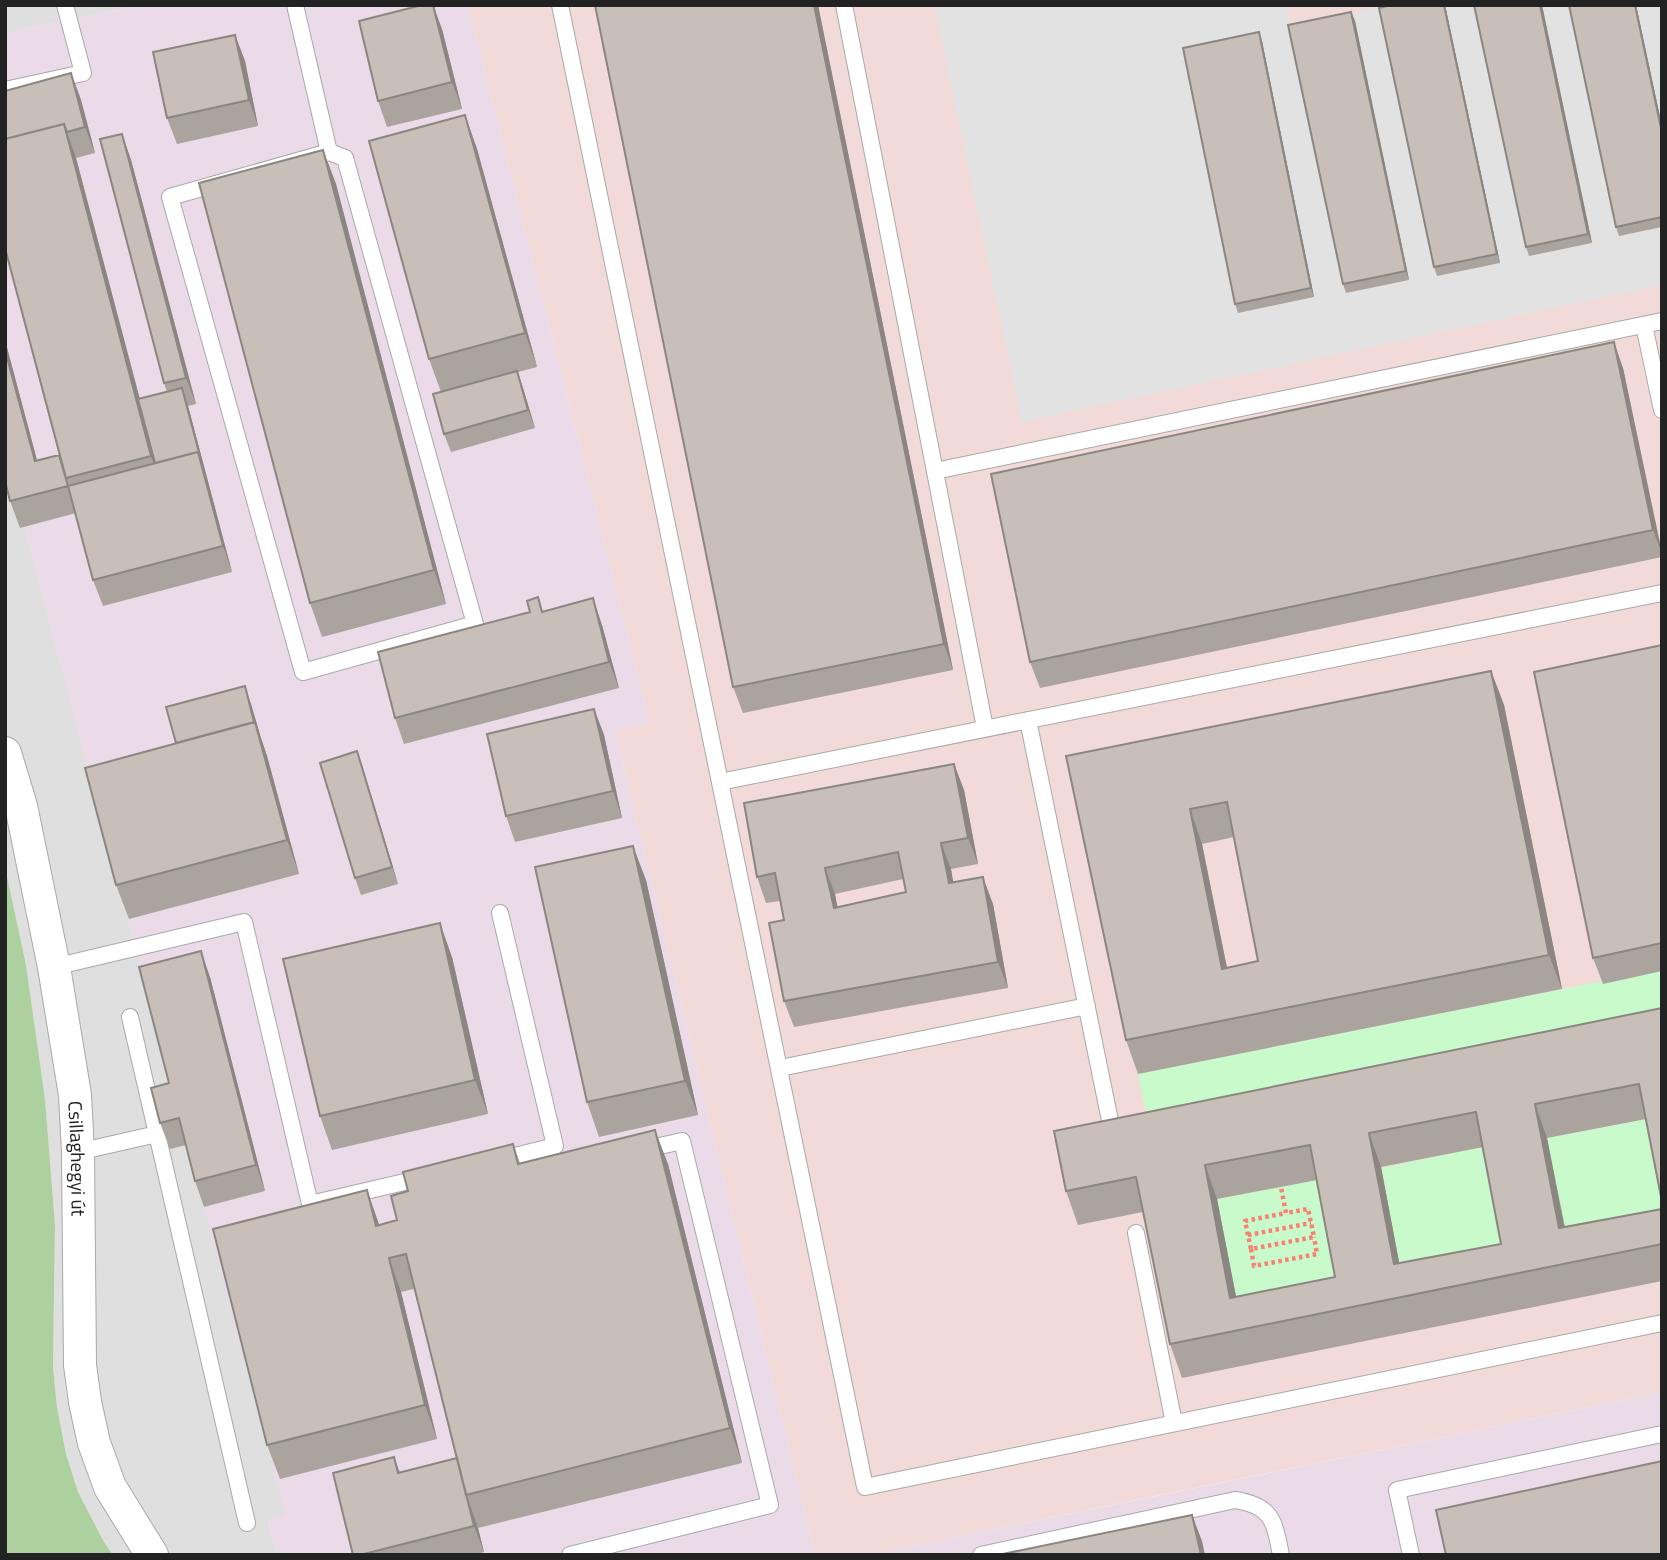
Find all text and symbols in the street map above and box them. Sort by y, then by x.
street label: Csillaghegyi út [61,1100,94,1217]

